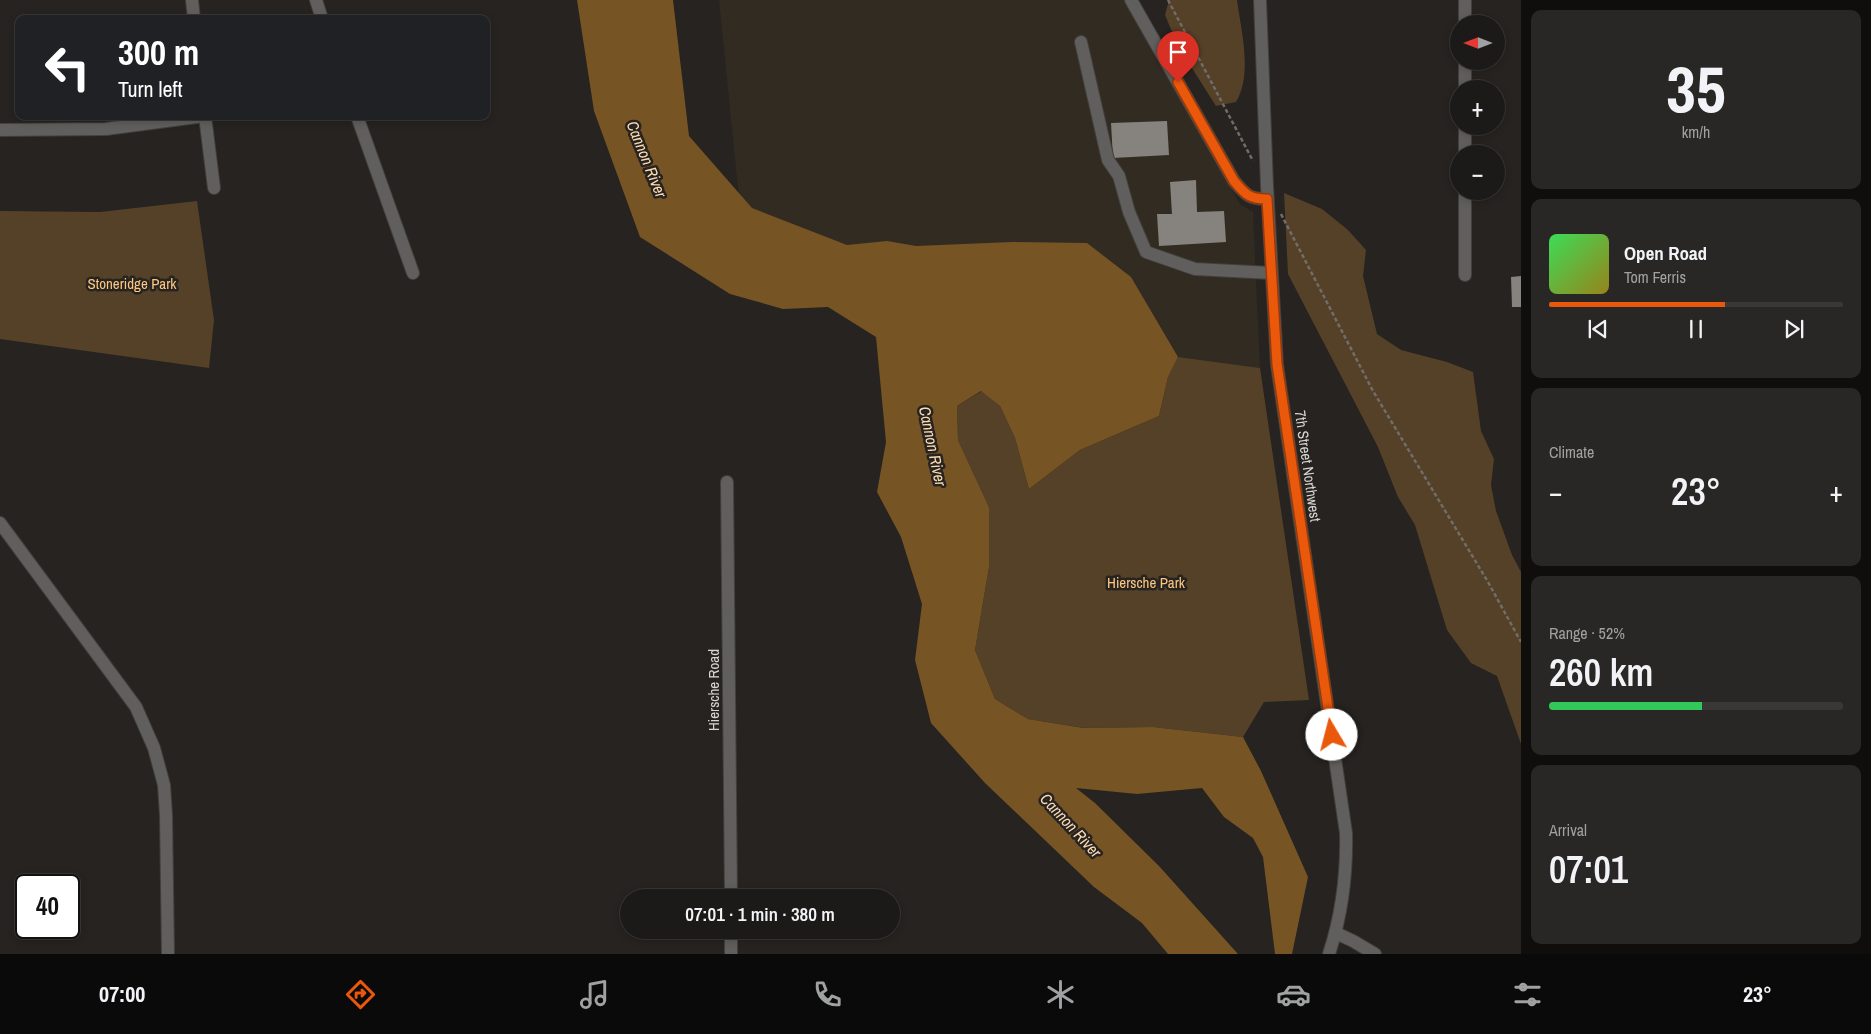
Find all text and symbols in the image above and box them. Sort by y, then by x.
north arrow [1450,15,1505,70]
map controls [1450,15,1505,200]
text: 300 m [118,29,199,76]
pin [1157,31,1199,82]
icon: left [35,35,100,100]
icon: arrive [1164,38,1192,66]
text: 35 [1666,45,1726,132]
text: Turn left [118,74,183,104]
button: + [1450,80,1505,135]
water label: Cannon River [622,117,673,201]
text: km/h [1682,121,1710,143]
button: − [1450,145,1505,200]
text: Open Road [1624,240,1707,266]
text: Tom Ferris [1624,266,1686,288]
park label: Stoneridge Park [88,273,177,294]
icon: previous [1584,315,1612,343]
icon: pause [1682,315,1710,343]
icon: next [1780,315,1808,343]
water label: Cannon River [914,404,952,488]
street label: 7th Street Northwest [1290,409,1326,524]
text: Climate [1549,441,1594,463]
text: 23° [1671,466,1721,517]
text: − [1549,473,1562,511]
text: + [1830,473,1843,511]
park label: Hiersche Park [1107,572,1186,593]
text: Range · 52% [1549,622,1625,644]
text: 260 km [1549,647,1653,698]
street label: Hiersche Road [703,649,724,731]
position arrow [1305,708,1357,760]
water label: Cannon River [1035,788,1107,863]
text: Arrival [1549,819,1587,841]
text: 07:01 [1549,844,1628,895]
speed limit sign: 40 [15,874,80,939]
text: 07:01 · 1 min · 380 m [685,901,835,927]
icon: directions [343,977,378,1012]
icon: music [577,977,612,1012]
icon: phone [810,977,845,1012]
icon: climate [1043,977,1078,1012]
icon: car [1276,977,1311,1012]
icon: filters [1510,977,1545,1012]
text: 07:00 [99,979,145,1009]
text: 23° [1743,979,1772,1009]

